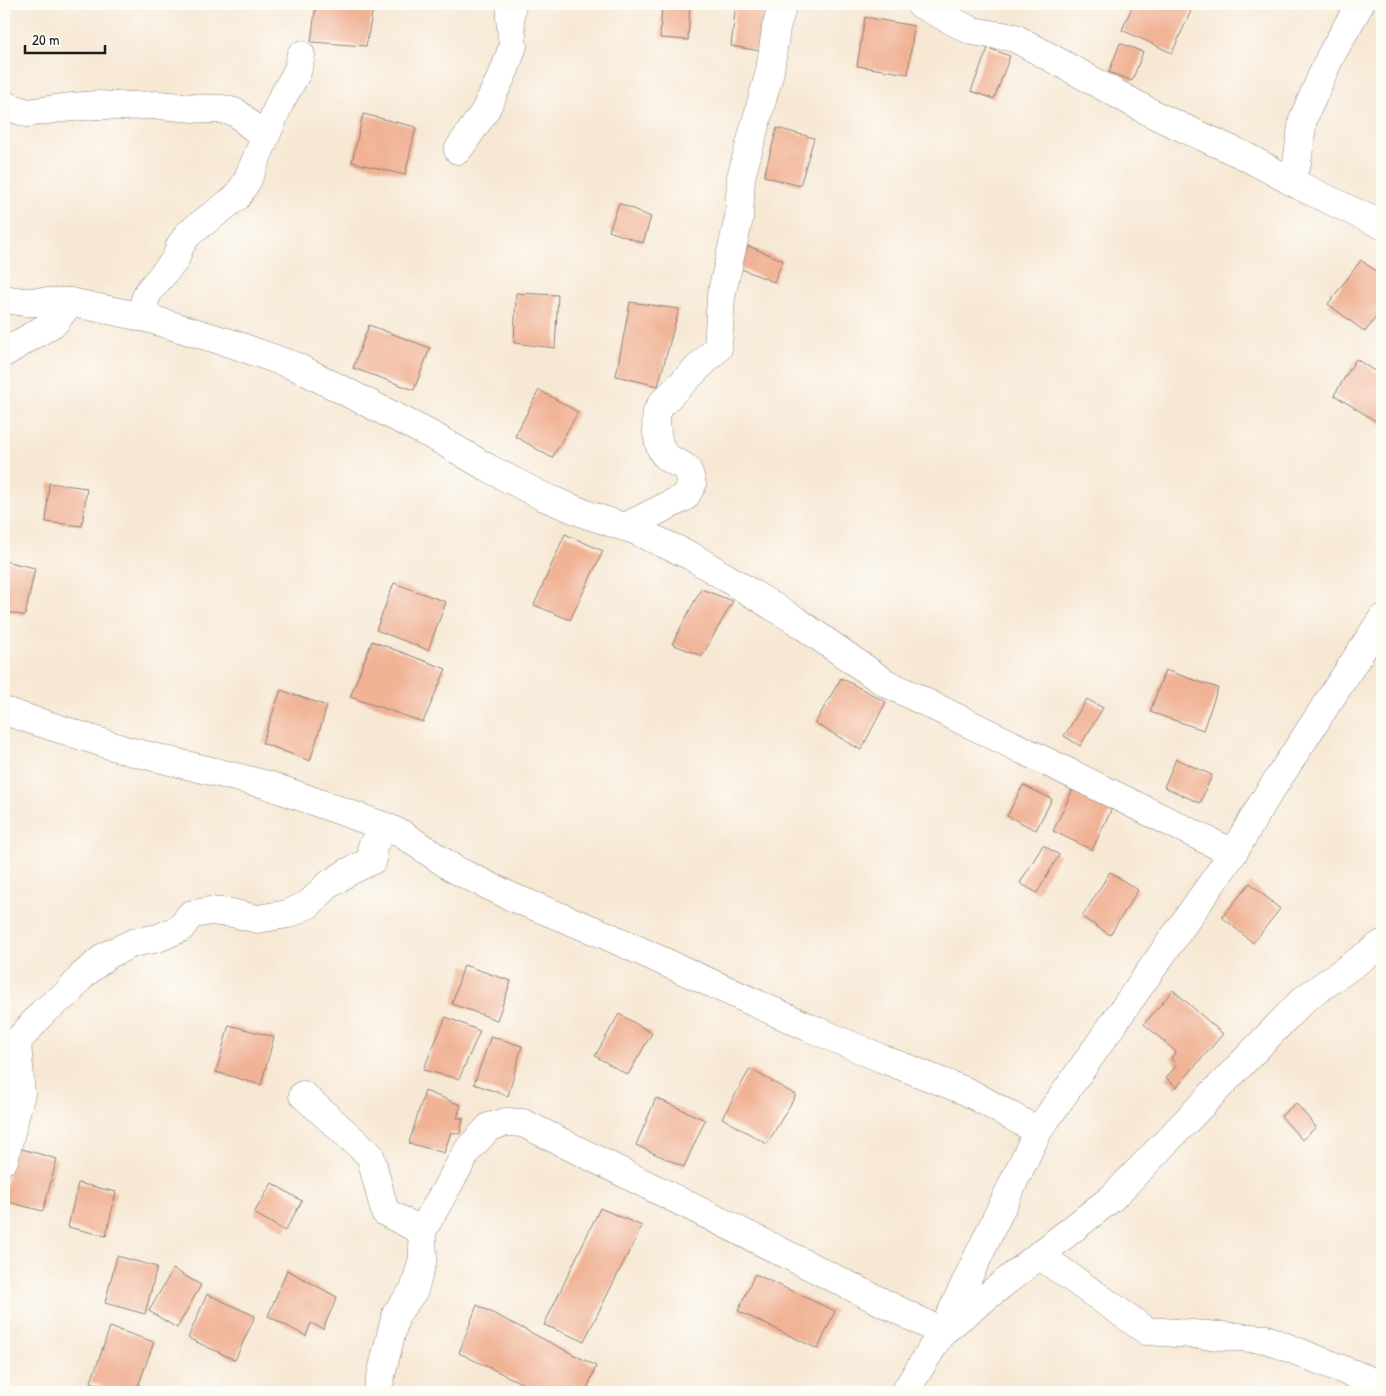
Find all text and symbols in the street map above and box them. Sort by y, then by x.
scale bar [25,22,105,54]
text: 20 m [32,29,59,50]

